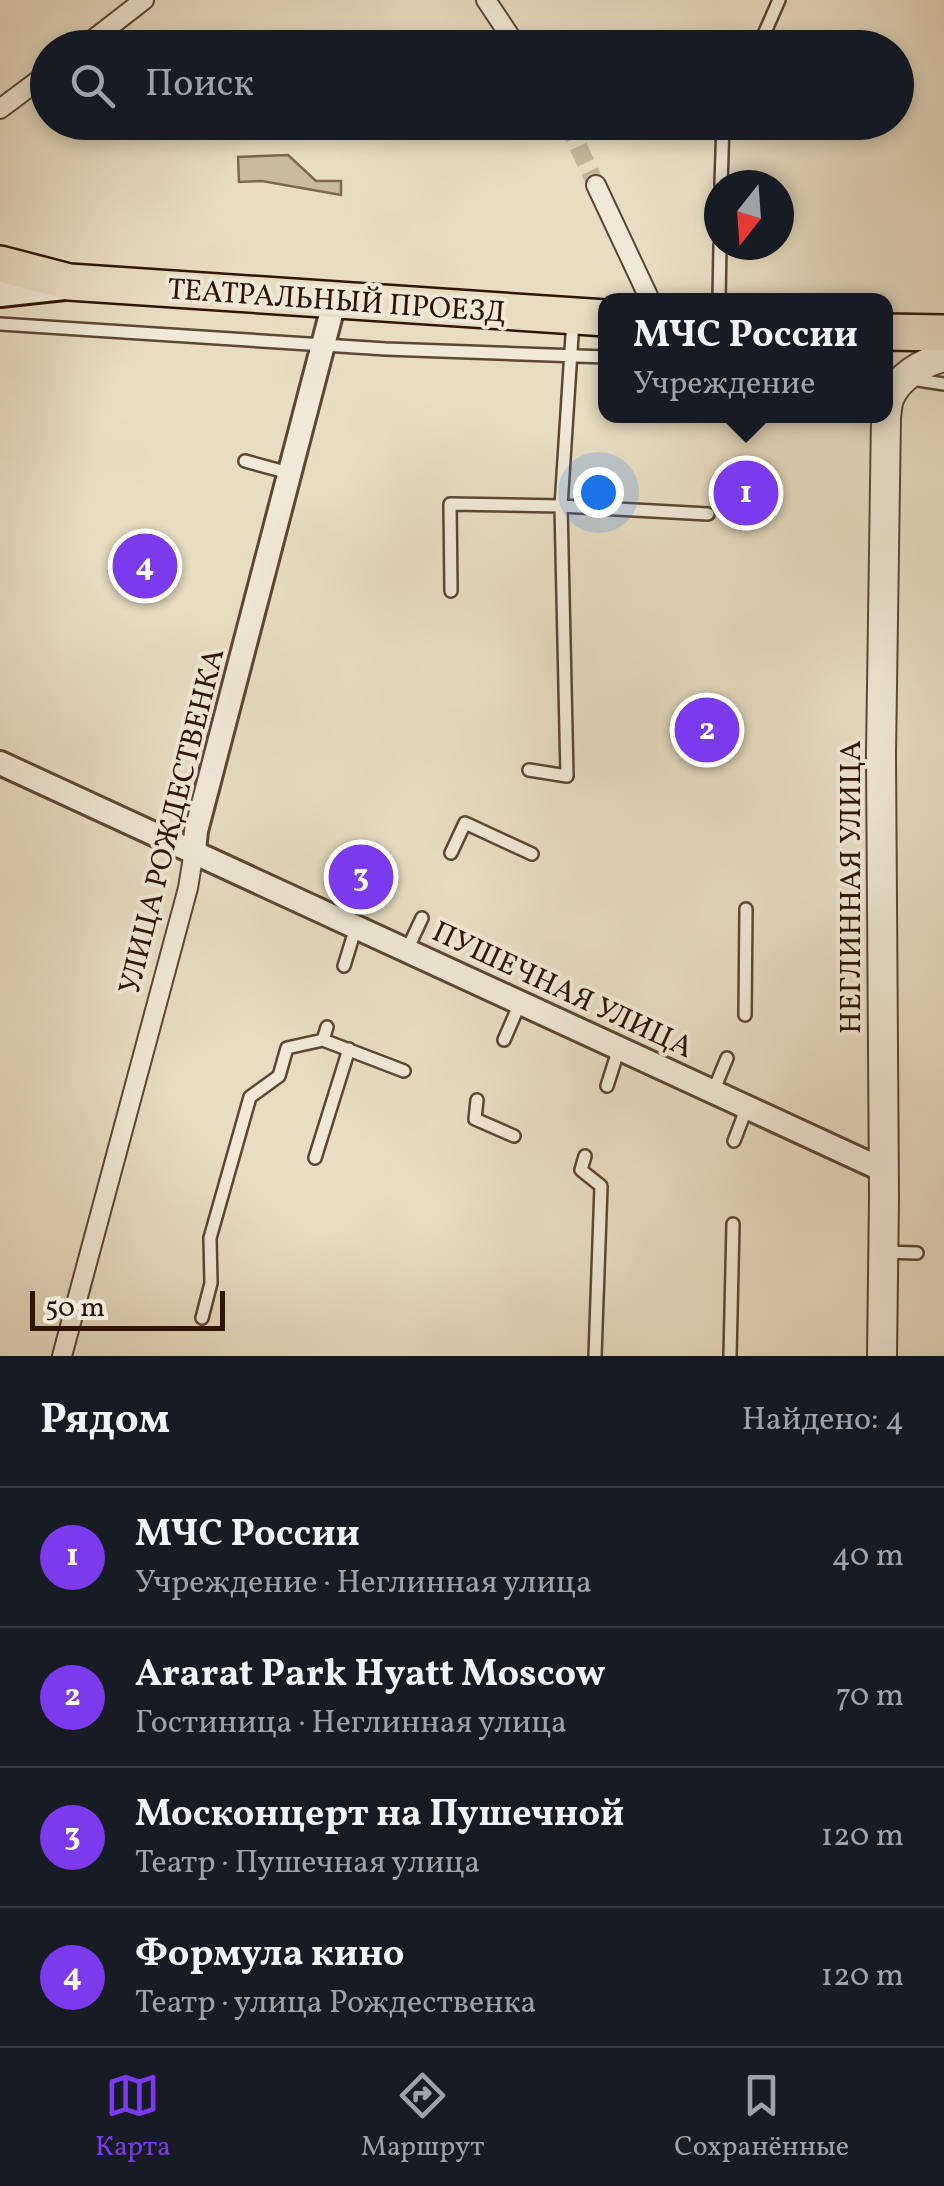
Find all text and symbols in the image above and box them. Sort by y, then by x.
search box [30,30,914,140]
icon: search [65,58,120,113]
text: Поиск [145,59,254,112]
north arrow [704,170,794,260]
street label: ТЕАТРАЛЬНЫЙ ПРОЕЗД [166,269,508,335]
popup [598,293,893,423]
text: МЧС России [633,310,858,363]
text: Учреждение [633,363,815,407]
pin: 1 [714,456,778,530]
your location [573,467,624,518]
pin: 4 [112,528,178,604]
street label: УЛИЦА РОЖДЕСТВЕНКА [110,644,236,999]
pin: 2 [674,692,740,768]
street label: НЕГЛИННАЯ УЛИЦА [831,740,873,1034]
pin: 3 [328,840,394,914]
street label: ПУШЕЧНАЯ УЛИЦА [425,912,700,1070]
scale bar [30,1286,225,1330]
text: 50 m [45,1289,105,1328]
text: Рядом [40,1392,170,1451]
text: Найдено: 4 [742,1399,904,1443]
text: МЧС России [135,1509,360,1562]
text: 1 [66,1535,79,1579]
text: 40 m [832,1535,904,1579]
text: Учреждение · Неглинная улица [135,1562,592,1606]
text: Ararat Park Hyatt Moscow [135,1649,605,1702]
text: 2 [64,1675,81,1719]
text: 70 m [836,1675,904,1719]
text: Гостиница · Неглинная улица [135,1702,567,1746]
text: Москонцерт на Пушечной [135,1789,625,1842]
text: 3 [64,1815,81,1859]
text: 120 m [821,1815,904,1859]
text: Театр · Пушечная улица [135,1842,480,1886]
text: Формула кино [135,1929,405,1982]
text: 4 [63,1955,82,1999]
text: 120 m [821,1955,904,1999]
text: Театр · улица Рождественка [135,1982,537,2026]
tab: Карта [95,2068,171,2167]
tab: Маршрут [361,2068,484,2167]
tab: Сохранённые [674,2068,849,2167]

